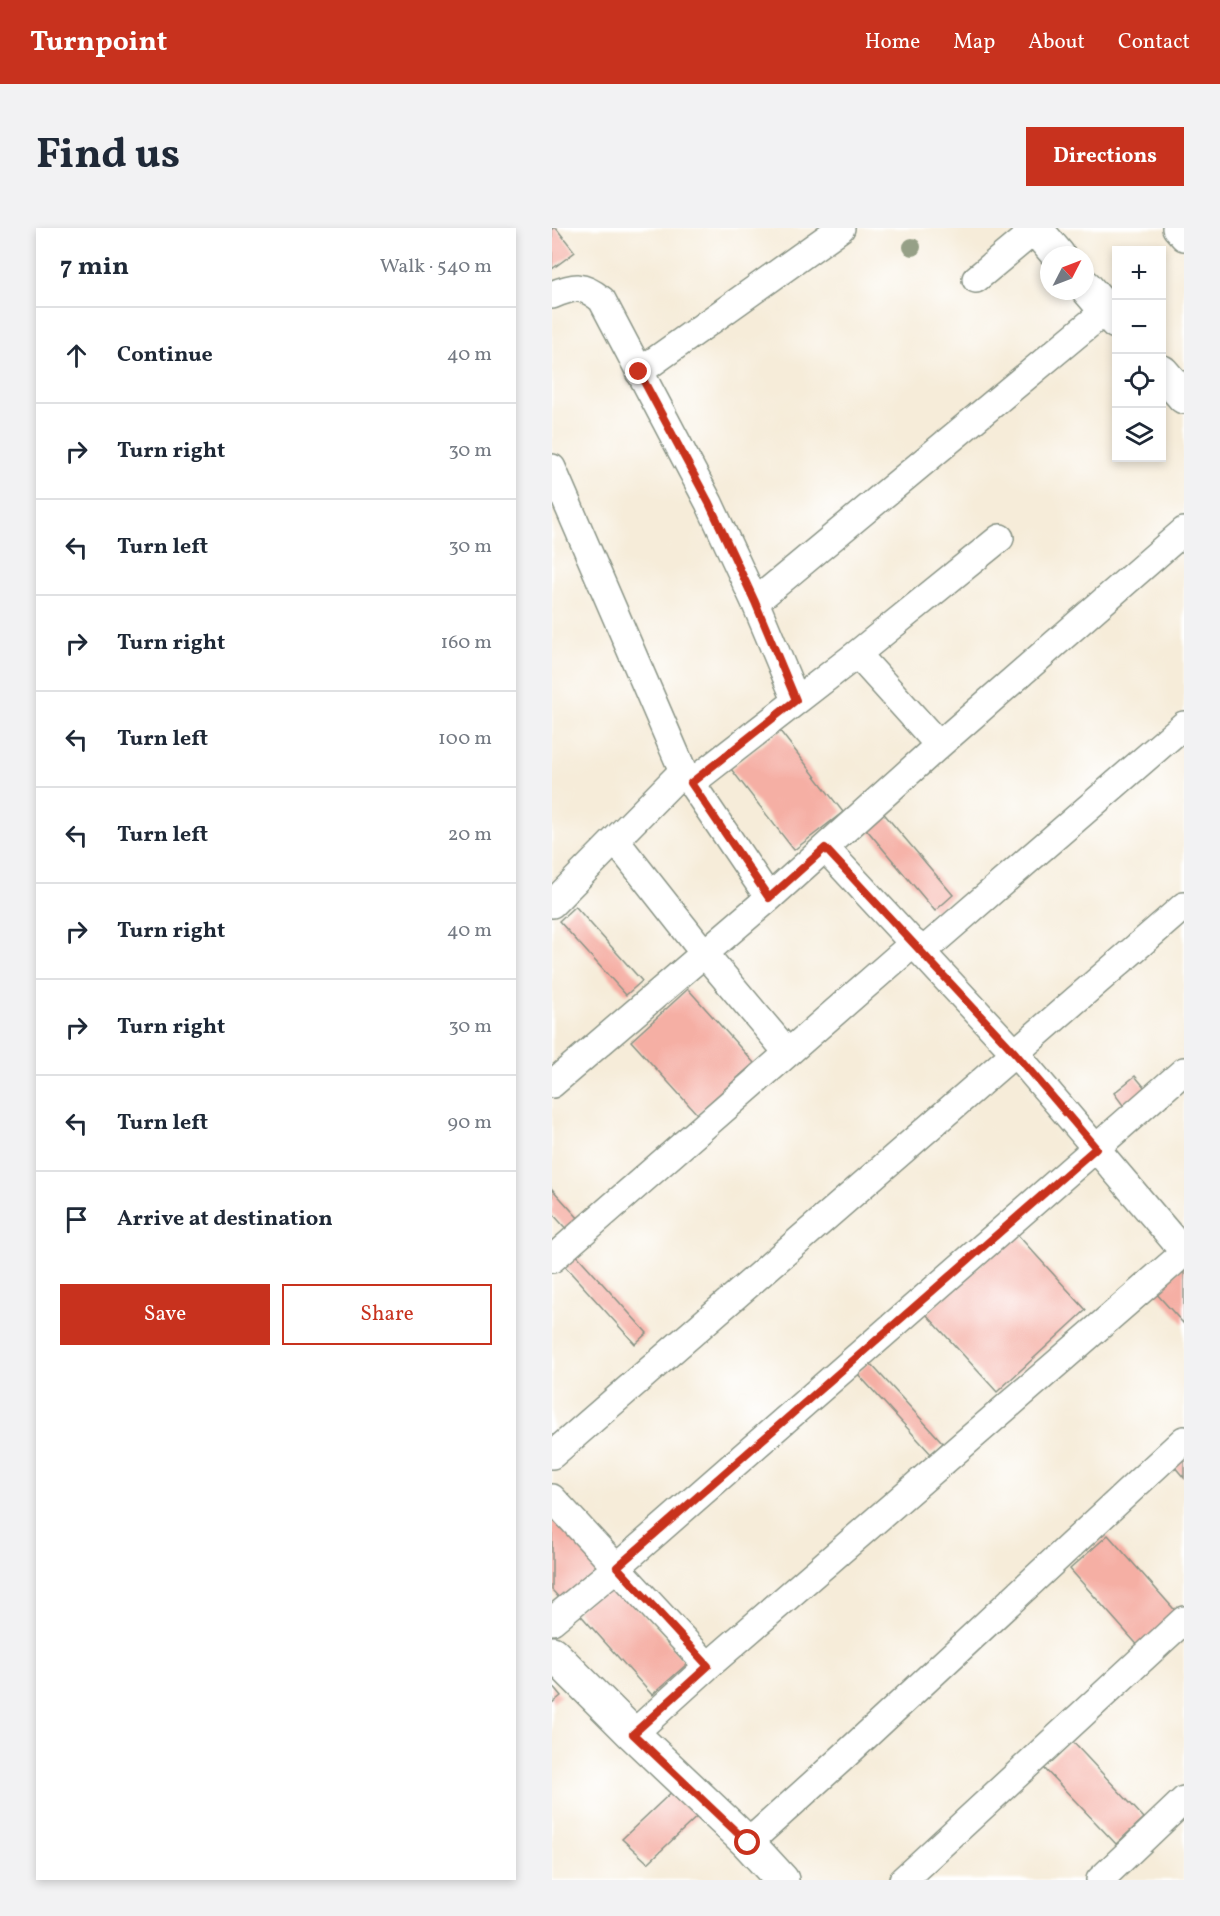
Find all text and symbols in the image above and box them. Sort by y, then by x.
text: Turnpoint [30,23,167,62]
text: Home [865,28,920,57]
text: Map [953,28,995,57]
text: About [1028,28,1085,57]
text: Contact [1118,28,1190,57]
text: Find us [36,127,180,186]
button: Directions [1026,127,1184,186]
north arrow [1040,246,1094,300]
map controls [1112,246,1166,462]
button: + [1112,246,1166,300]
text: 7 min [60,249,129,285]
text: Walk · 540 m [380,253,492,281]
button: − [1112,300,1166,354]
icon: ahead [60,339,93,372]
text: Continue [117,340,213,371]
text: 40 m [447,341,492,369]
button: locate [1112,354,1166,408]
route end [625,358,651,384]
button: layers [1112,408,1166,462]
icon: right [60,435,93,468]
text: Turn right [117,436,225,467]
text: 30 m [448,437,492,465]
icon: left [60,531,93,564]
text: Turn left [117,532,208,563]
text: 30 m [448,533,492,561]
icon: right [60,627,93,660]
text: Turn right [117,628,225,659]
text: 160 m [440,629,492,657]
icon: left [60,723,93,756]
text: Turn left [117,724,208,755]
text: 100 m [438,725,492,753]
icon: left [60,819,93,852]
text: Turn left [117,820,208,851]
text: 20 m [448,821,492,849]
icon: right [60,915,93,948]
text: Turn right [117,916,225,947]
text: 40 m [447,917,492,945]
icon: right [60,1011,93,1044]
text: Turn right [117,1012,225,1043]
text: 30 m [448,1013,492,1041]
icon: left [60,1107,93,1140]
text: Turn left [117,1108,208,1139]
text: 90 m [448,1109,492,1137]
icon: arrive [60,1203,93,1236]
text: Arrive at destination [117,1204,333,1235]
button: Save [60,1284,270,1345]
button: Share [282,1284,492,1345]
route start [734,1829,760,1855]

